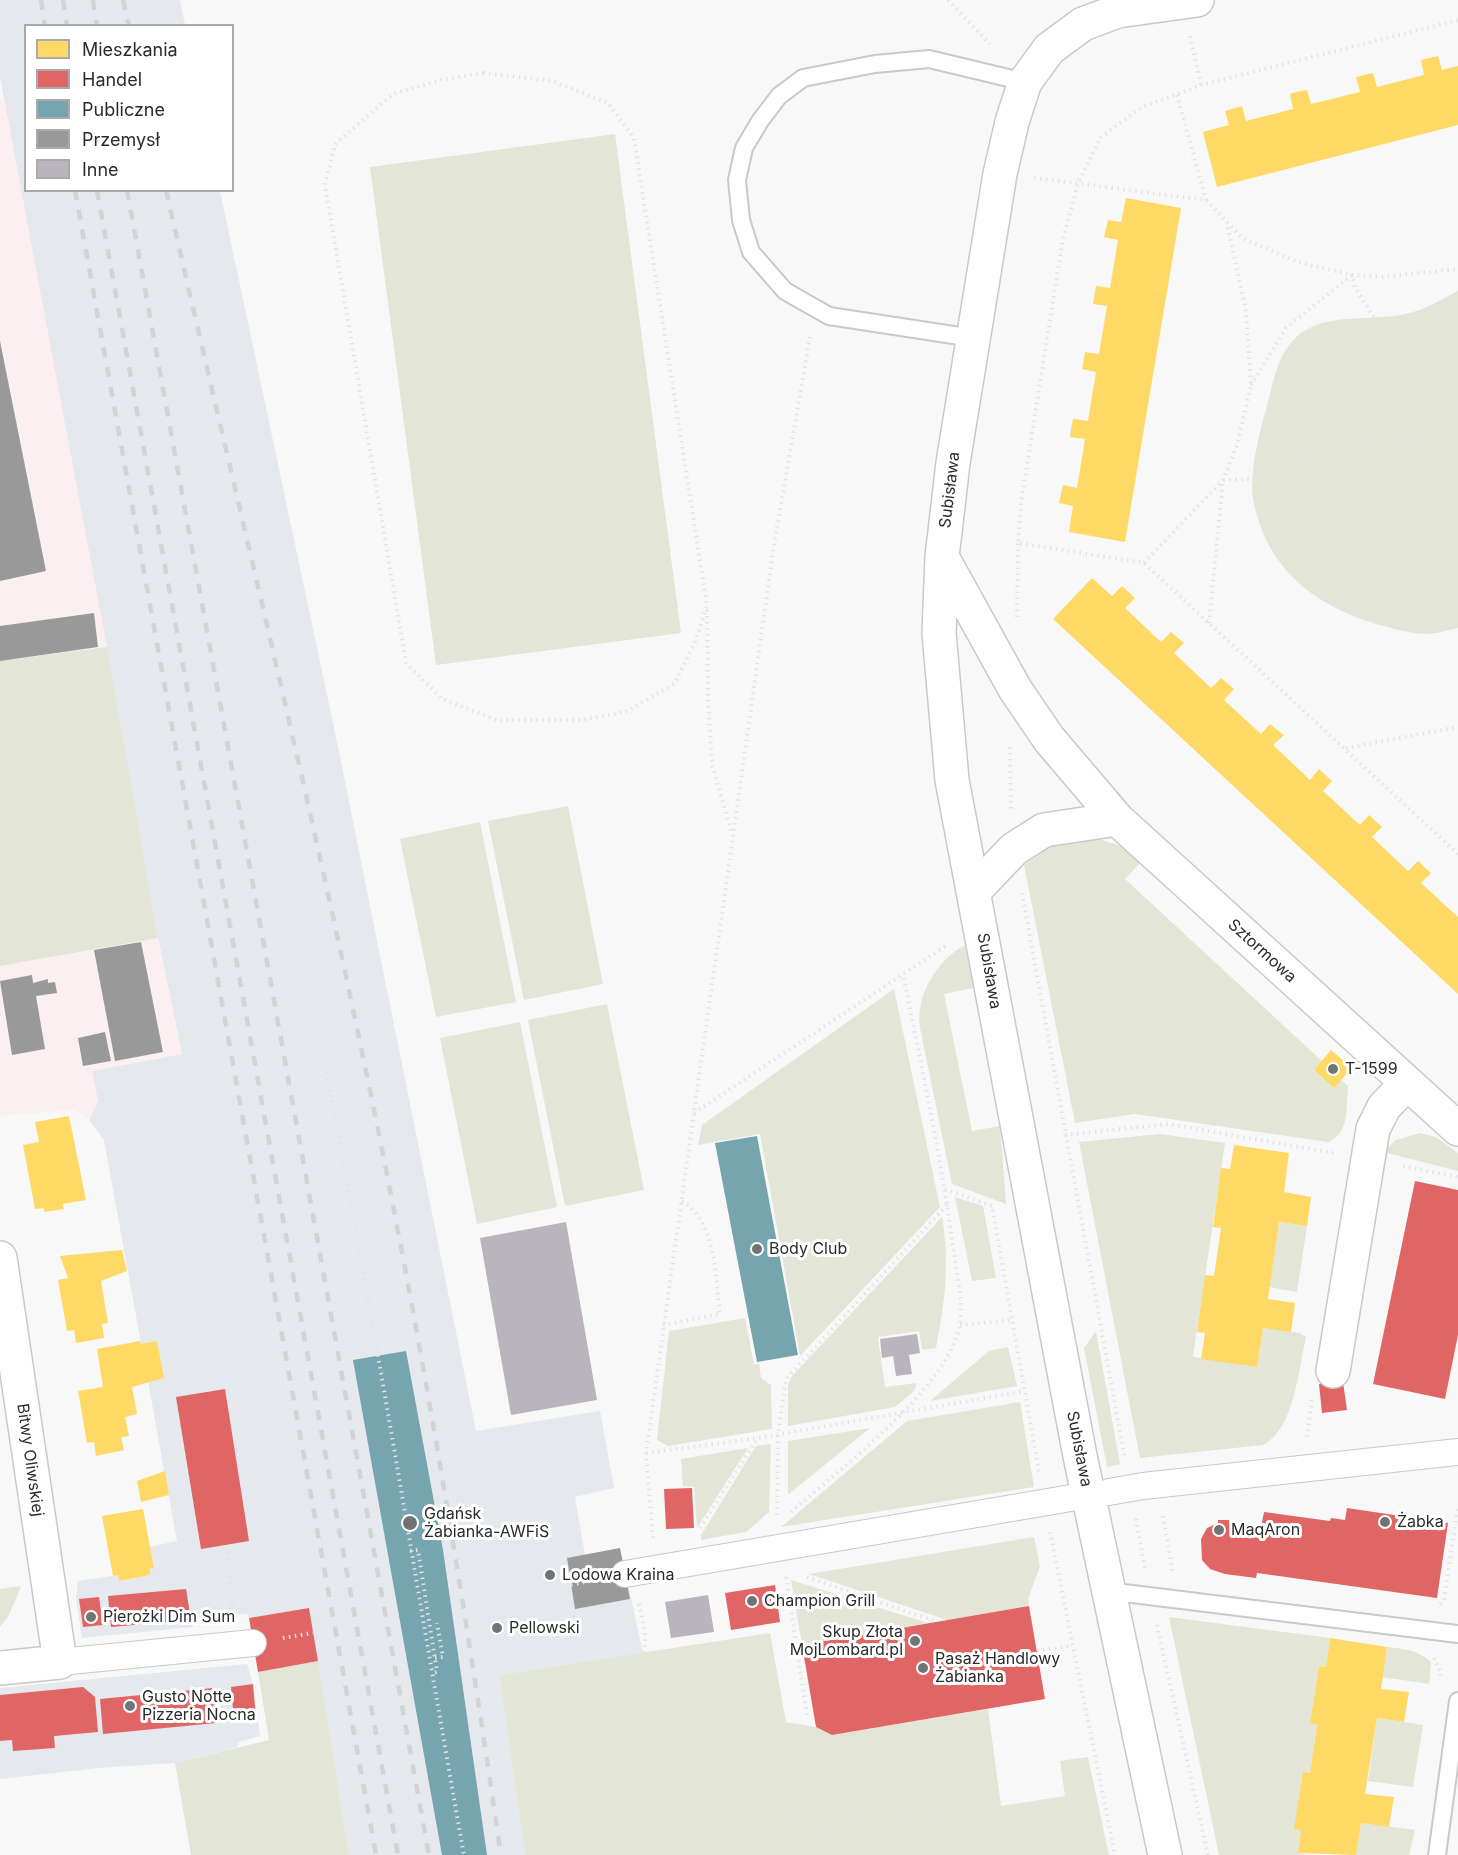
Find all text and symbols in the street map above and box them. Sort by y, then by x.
legend [24,24,234,192]
text: Mieszkania [82,39,178,60]
text: Handel [82,69,142,90]
text: Publiczne [82,99,165,120]
text: Przemysł [82,129,160,150]
text: Inne [82,159,119,180]
street label: Subisława [936,451,964,529]
street label: Sztormowa [1224,915,1300,987]
street label: Subisława [973,932,1005,1010]
place label: T-1599 [1345,1059,1398,1079]
marker: T-1599 [1326,1062,1340,1076]
place label: Body Club [769,1239,847,1259]
marker: Body Club [750,1242,764,1256]
street label: Bitwy Oliwskiej [13,1402,47,1518]
street label: Subisława [1062,1409,1096,1489]
place label: Gdańsk Żabianka-AWFiS [424,1504,549,1542]
place label: Żabka [1397,1512,1444,1532]
marker: Gdańsk Żabianka-AWFiS [401,1514,419,1532]
marker: Żabka [1378,1515,1392,1529]
place label: MaqAron [1231,1520,1300,1540]
marker: MaqAron [1212,1523,1226,1537]
place label: Lodowa Kraina [562,1565,674,1585]
marker: Lodowa Kraina [543,1568,557,1582]
place label: Champion Grill [764,1591,875,1611]
marker: Champion Grill [745,1594,759,1608]
place label: Pierożki Dim Sum [103,1607,235,1627]
marker: Pierożki Dim Sum [84,1610,98,1624]
place label: Pellowski [509,1618,580,1638]
marker: Pellowski [490,1621,504,1635]
place label: Skup Złota MojLombard.pl [790,1622,903,1660]
marker: Skup Złota MojLombard.pl [908,1634,922,1648]
place label: Pasaż Handlowy Żabianka [935,1649,1060,1687]
marker: Pasaż Handlowy Żabianka [916,1661,930,1675]
place label: Gusto Notte Pizzeria Nocna [142,1687,256,1725]
marker: Gusto Notte Pizzeria Nocna [123,1699,137,1713]

